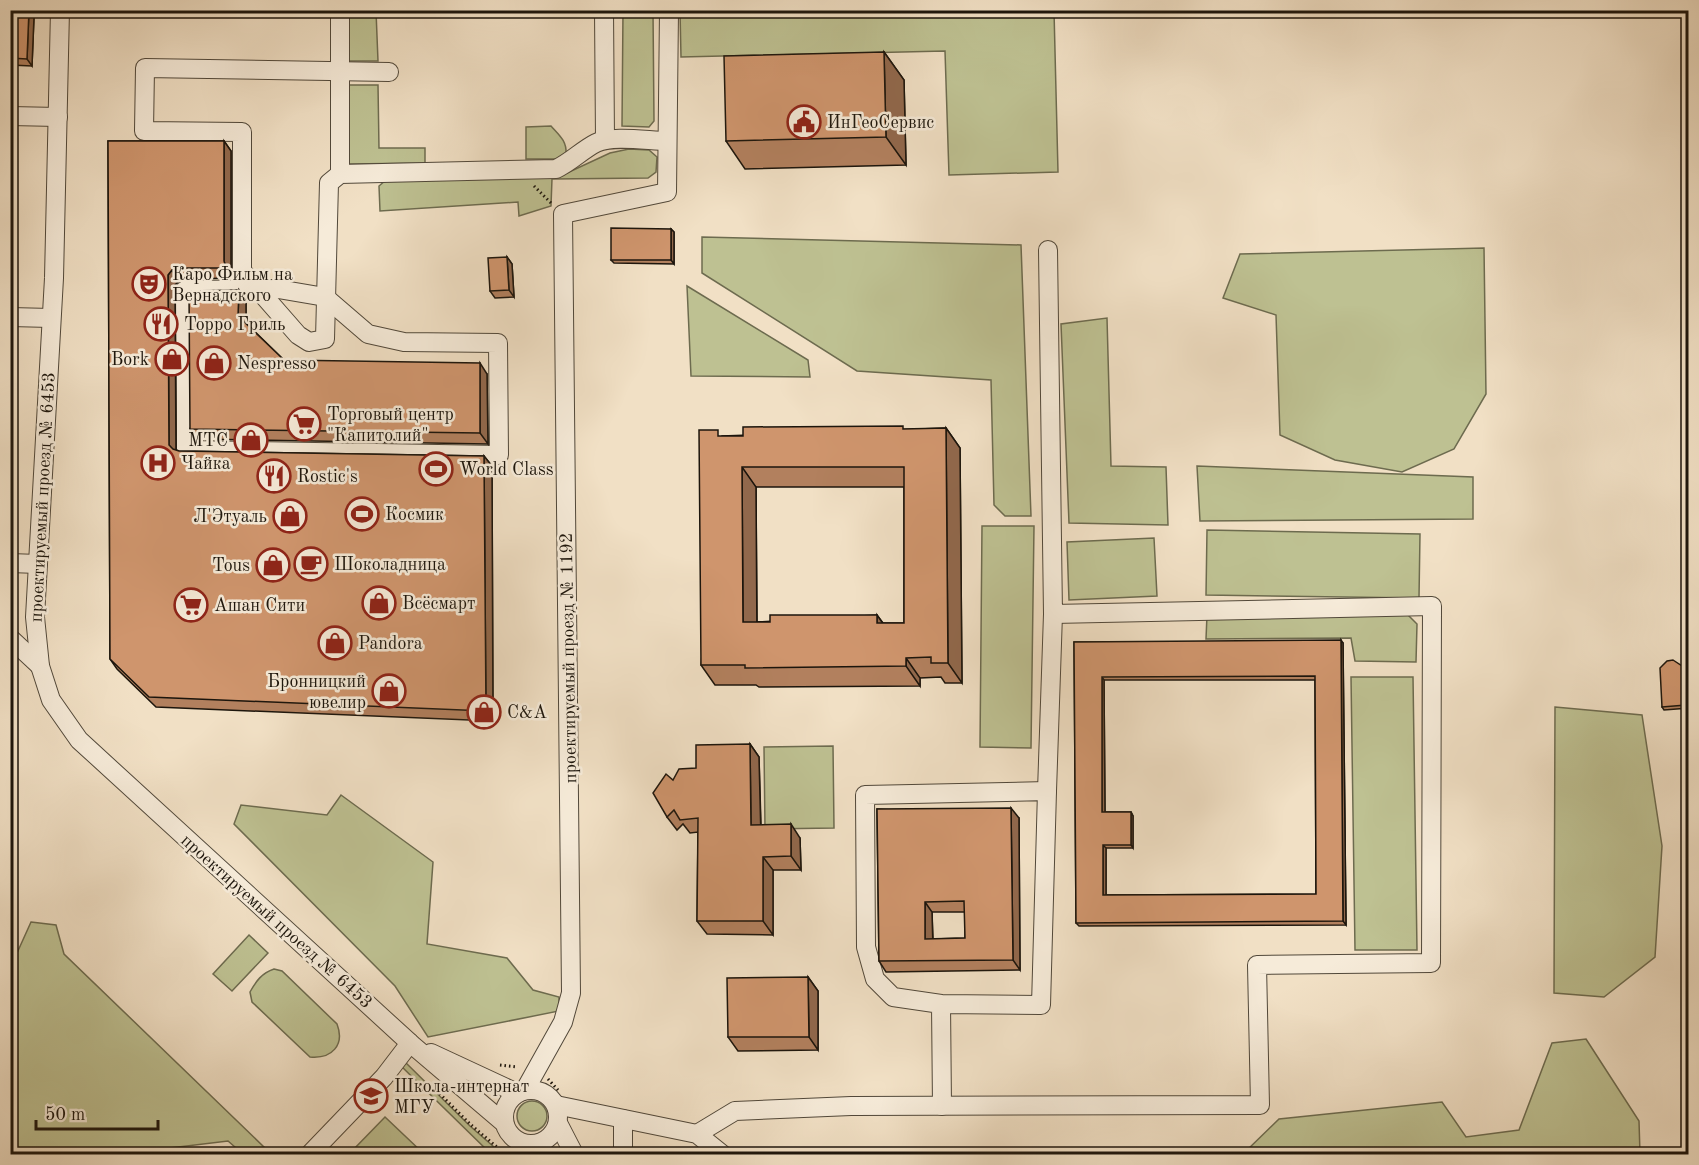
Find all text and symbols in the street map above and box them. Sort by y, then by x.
public building icon: ИнГеоСервис [786,104,822,140]
place label: ИнГеоСервис [827,114,934,132]
theatre icon: Каро Фильм на Вернадского [131,266,167,302]
place label: Каро Фильм на Вернадского [172,266,293,305]
restaurant icon: Торро Гриль [143,306,179,342]
place label: Торро Гриль [184,316,285,334]
shop icon: Bork [154,341,190,377]
shop icon: Nespresso [196,345,232,381]
place label: Bork [111,351,149,369]
place label: Nespresso [237,355,317,373]
street label: проектируемый проезд № 6453 [27,371,59,623]
supermarket icon: Торговый центр "Капитолий" [286,406,322,442]
place label: Торговый центр "Капитолий" [327,406,454,445]
shop icon: МТС [233,422,269,458]
place label: МТС [188,432,228,450]
hospital icon: Чайка [140,445,176,481]
sports icon: World Class [418,451,454,487]
place label: Чайка [181,455,231,473]
restaurant icon: Rostic's [256,458,292,494]
place label: World Class [459,461,554,479]
place label: Rostic's [297,468,358,486]
sports icon: Космик [344,496,380,532]
shop icon: Л'Этуаль [272,498,308,534]
place label: Космик [385,506,444,524]
place label: Л'Этуаль [193,508,267,526]
street label: проектируемый проезд № 1192 [558,533,580,783]
cafe icon: Шоколадница [293,546,329,582]
shop icon: Tous [255,547,291,583]
place label: Шоколадница [334,556,446,574]
place label: Tous [212,557,250,575]
shop icon: Всёсмарт [361,585,397,621]
supermarket icon: Ашан Сити [173,587,209,623]
place label: Всёсмарт [402,595,475,613]
place label: Ашан Сити [214,597,305,615]
shop icon: Pandora [317,625,353,661]
place label: Pandora [358,635,423,653]
place label: Бронницкий ювелир [267,673,366,712]
shop icon: Бронницкий ювелир [371,673,407,709]
shop icon: C&A [466,694,502,730]
place label: C&A [507,704,547,722]
street label: проектируемый проезд № 6453 [177,831,375,1012]
school or university icon: Школа-интернат МГУ [353,1078,389,1114]
place label: Школа-интернат МГУ [394,1078,529,1117]
scale bar [36,1093,158,1131]
text: 50 m [45,1106,85,1124]

